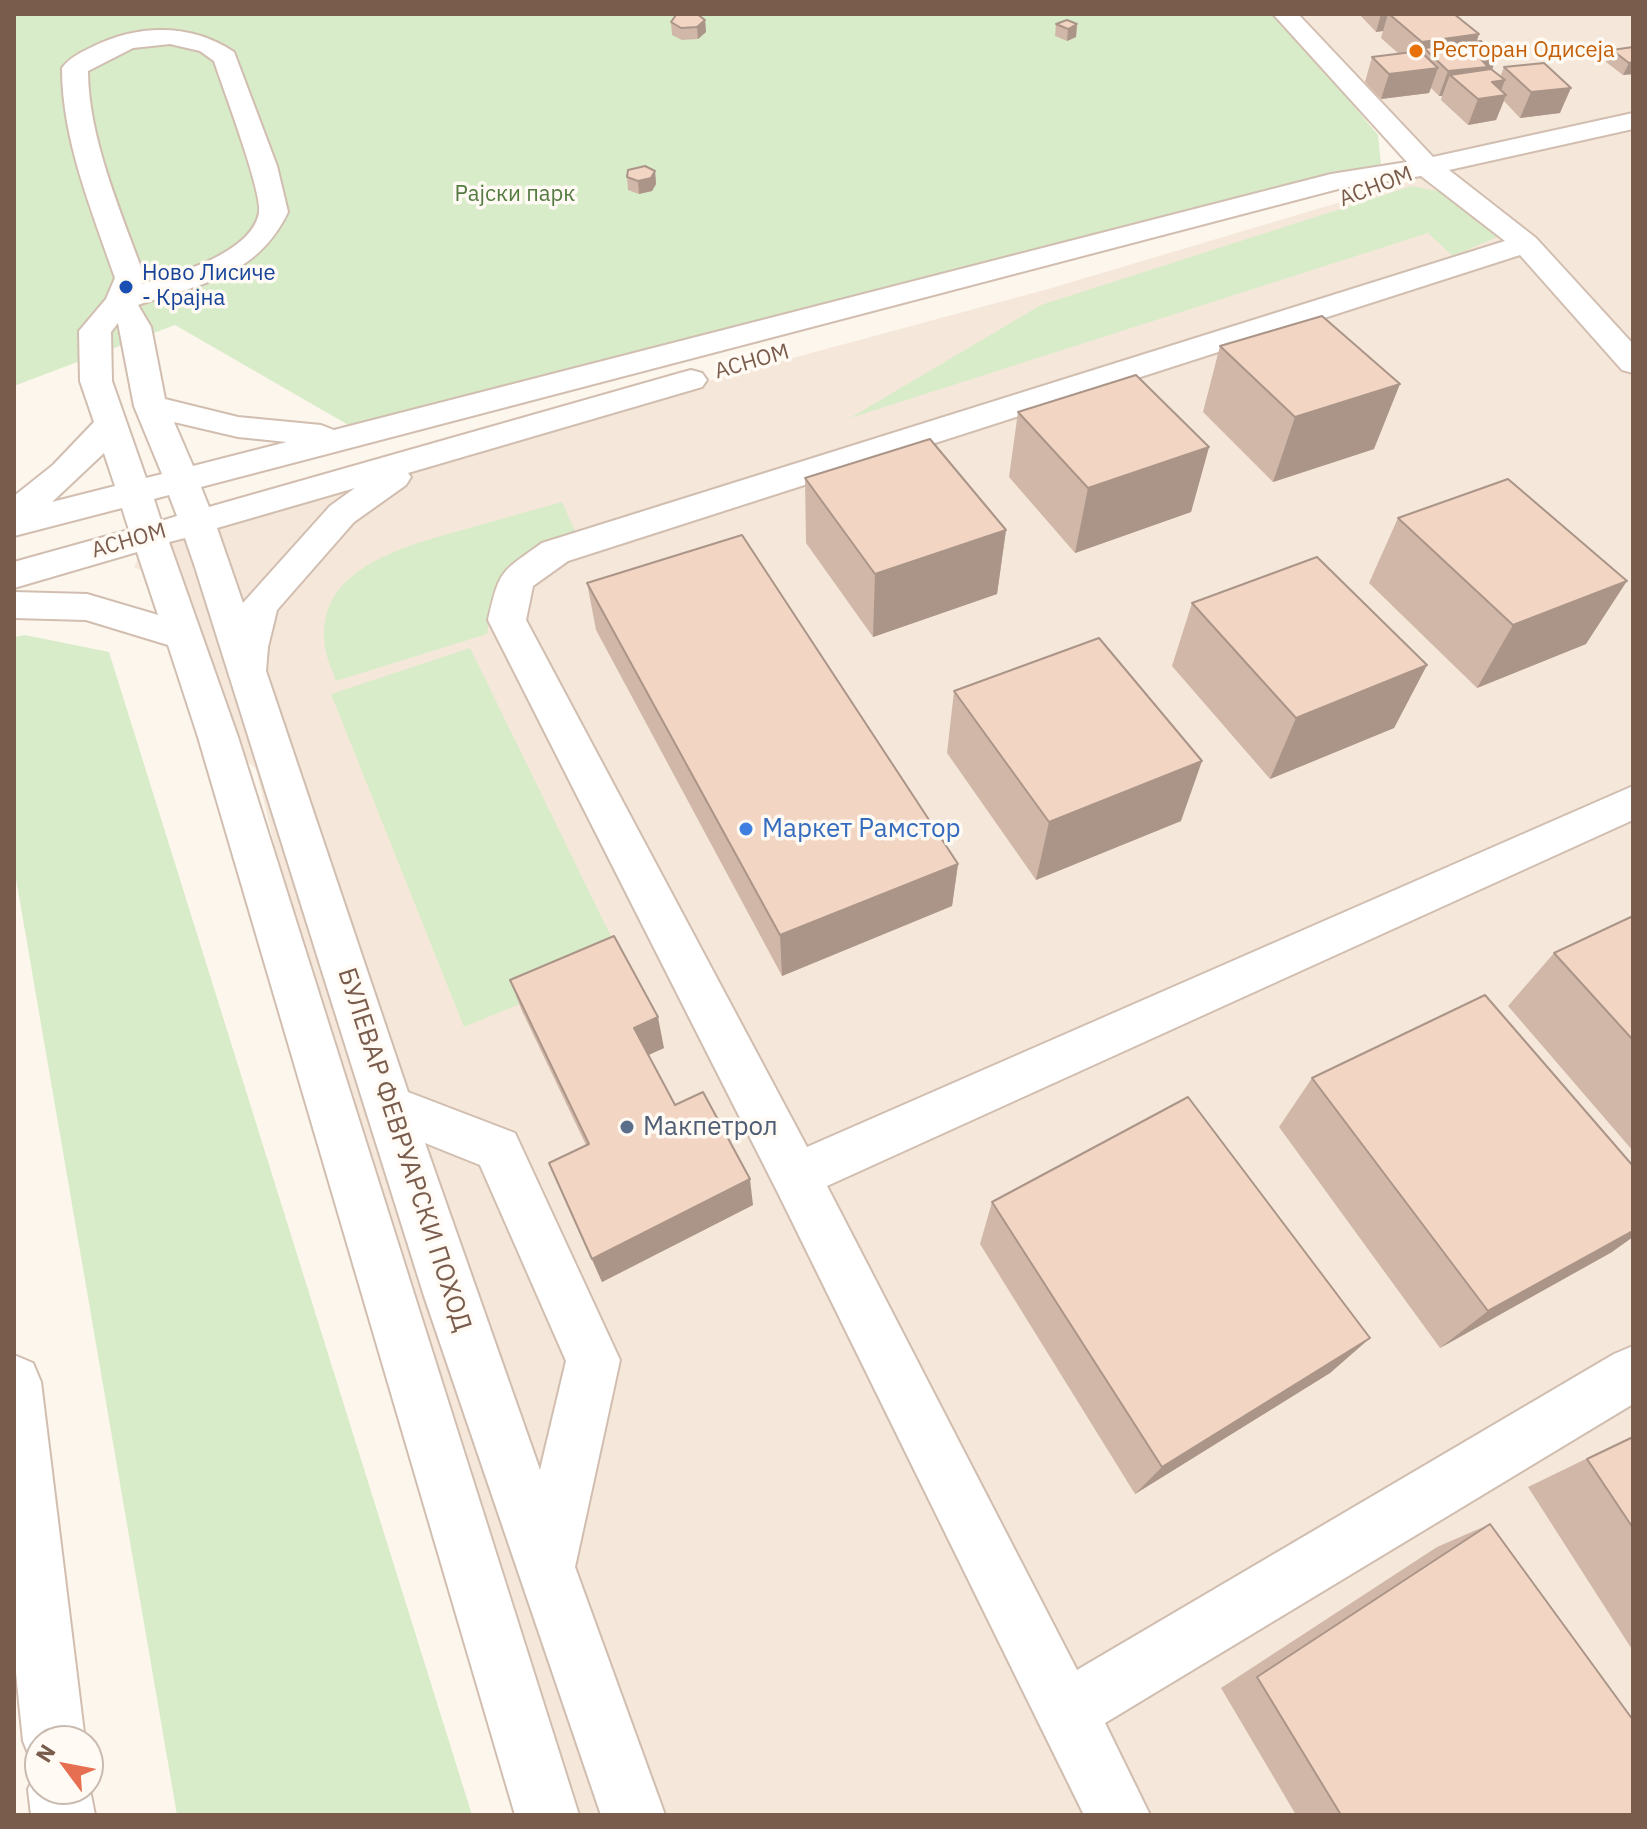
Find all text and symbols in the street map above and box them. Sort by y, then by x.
place label: Ресторан Одисеја [1432,38,1615,64]
marker: Ресторан Одисеја [1407,42,1425,60]
street label: АСНОМ [1336,161,1416,213]
park label: Рајски парк [455,182,575,208]
place label: Ново Лисиче - Крајна [142,261,276,312]
marker: Ново Лисиче - Крајна [117,278,135,296]
street label: АСНОМ [712,339,792,385]
street label: АСНОМ [89,518,169,564]
place label: Маркет Рамстор [762,813,961,845]
marker: Маркет Рамстор [737,820,755,838]
street label: БУЛЕВАР ФЕВРУАРСКИ ПОХОД [330,964,478,1336]
place label: Макпетрол [643,1111,778,1143]
marker: Макпетрол [618,1118,636,1136]
north arrow [24,1725,104,1805]
text: N [28,1739,61,1768]

